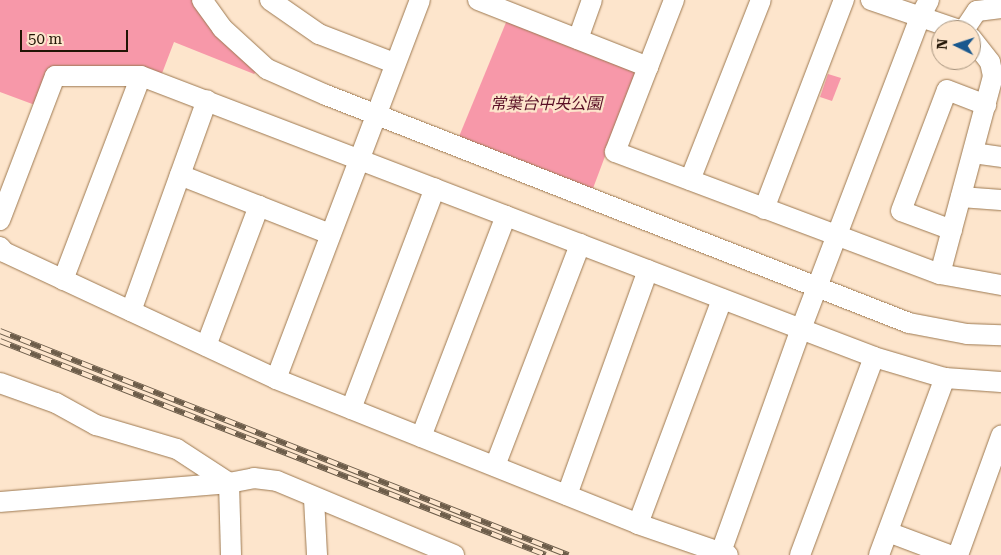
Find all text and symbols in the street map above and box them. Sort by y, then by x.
scale bar [22,20,130,52]
north arrow [931,20,981,70]
text: 50 m [28,30,62,48]
text: N [934,38,950,50]
park label: 常葉台中央公園 [490,94,602,114]

